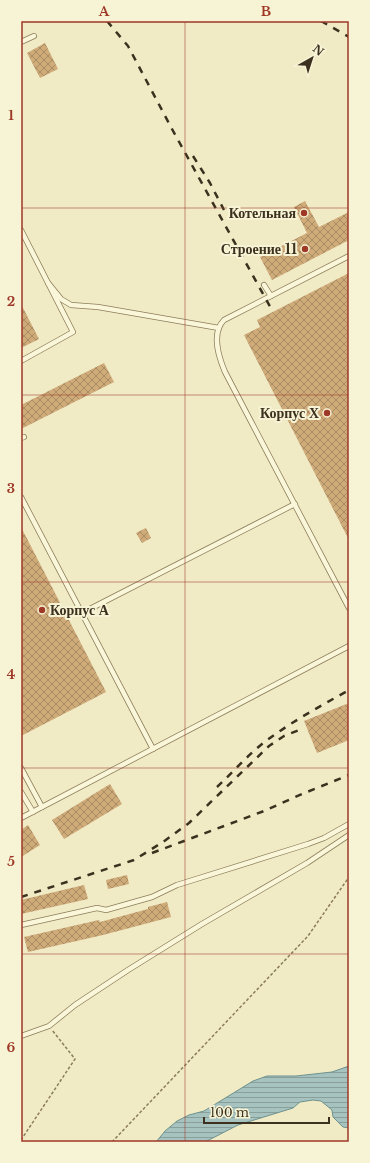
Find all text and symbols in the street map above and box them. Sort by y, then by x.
text: A [98,3,110,20]
text: B [261,3,271,20]
north arrow [292,38,332,78]
text: N [310,42,327,59]
text: 1 [8,107,14,124]
place label: Котельная [229,204,296,222]
marker: Котельная [299,208,309,218]
place label: Строение 11 [221,240,297,258]
marker: Строение 11 [300,244,310,254]
text: 2 [7,293,15,310]
place label: Корпус Х [260,404,319,422]
marker: Корпус Х [322,408,332,418]
text: 3 [7,480,15,497]
place label: Корпус А [50,601,110,619]
marker: Корпус А [37,605,47,615]
text: 4 [7,666,16,683]
text: 5 [7,853,15,870]
text: 6 [7,1039,16,1056]
scale bar [204,1099,329,1125]
text: 100 m [210,1105,249,1120]

